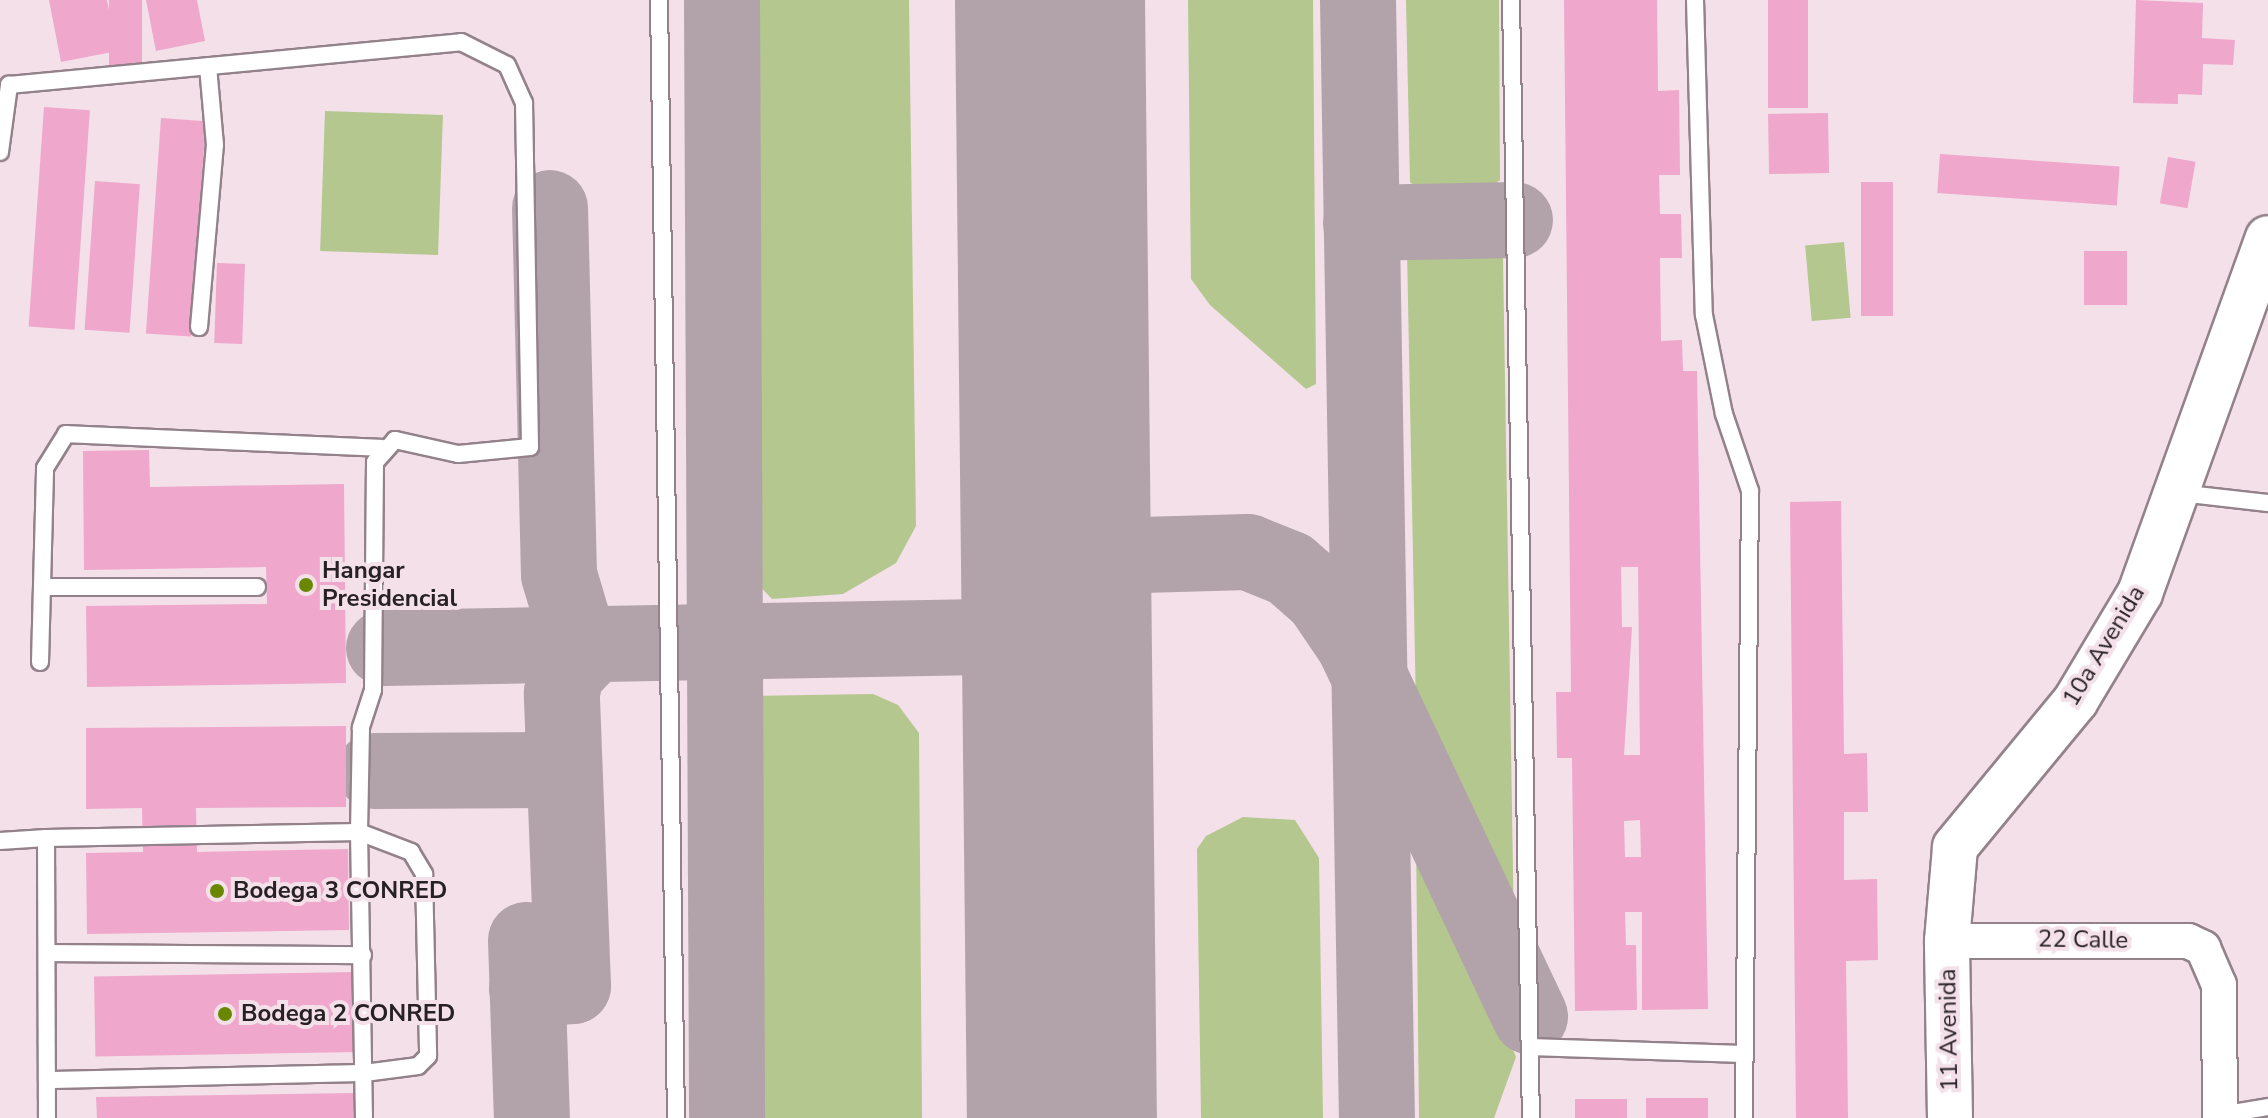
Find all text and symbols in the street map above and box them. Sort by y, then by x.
place label: Hangar Presidencial [322,557,457,613]
marker: Hangar Presidencial [297,576,315,594]
street label: 10a Avenida [2057,581,2151,711]
place label: Bodega 3 CONRED [233,877,447,905]
marker: Bodega 3 CONRED [208,882,226,900]
street label: 22 Calle [2038,925,2128,955]
street label: 11 Avenida [1934,968,1964,1092]
place label: Bodega 2 CONRED [241,1000,455,1028]
marker: Bodega 2 CONRED [216,1005,234,1023]

